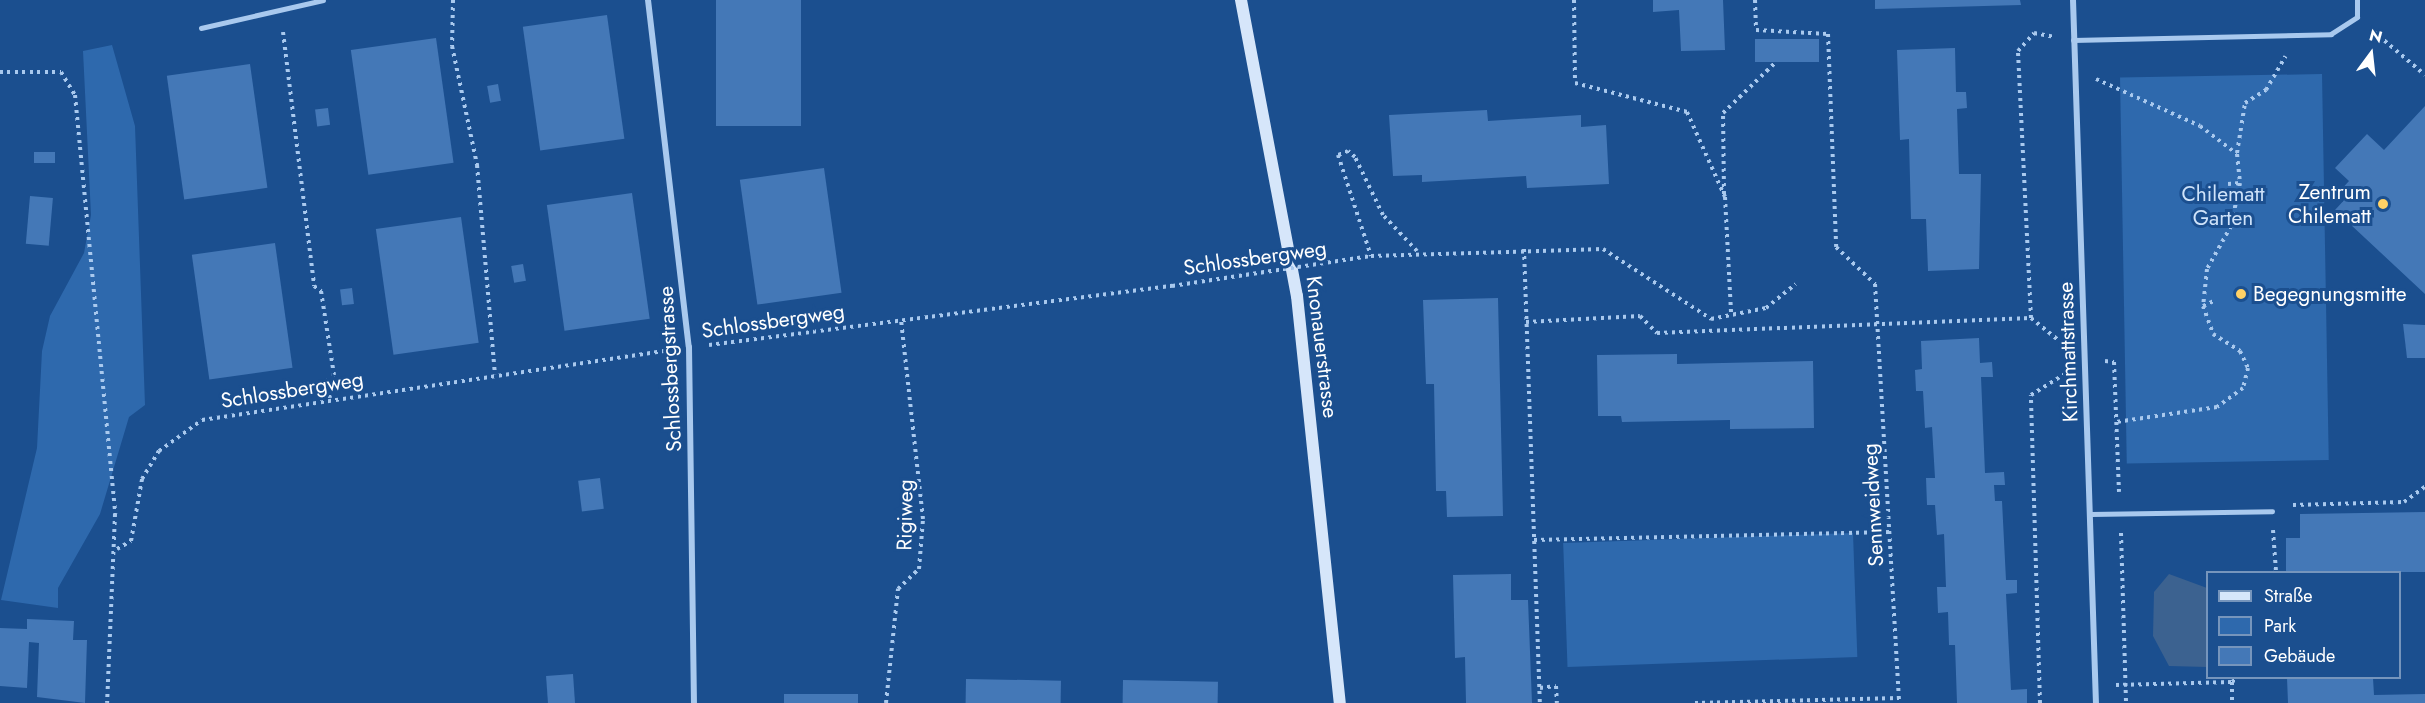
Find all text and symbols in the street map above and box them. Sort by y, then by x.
text: N [2367,23,2385,49]
north arrow [2341,24,2401,84]
place label: Zentrum Chilematt [2288,179,2371,229]
park label: Chilematt Garten [2181,181,2265,231]
marker: Zentrum Chilematt [2376,197,2390,211]
street label: Schlossbergweg [1182,235,1328,281]
street label: Knonauerstrasse [1301,274,1343,420]
street label: Kirchmattstrasse [2053,281,2083,423]
place label: Begegnungsmitte [2253,281,2407,307]
street label: Schlossbergstrasse [653,285,687,453]
marker: Begegnungsmitte [2234,287,2248,301]
street label: Schlossbergweg [700,298,846,344]
street label: Schlossbergweg [219,366,365,414]
street label: Sennweidweg [1857,443,1889,567]
street label: Rigiweg [892,479,918,551]
legend [2206,571,2401,679]
text: Straße [2264,583,2312,609]
text: Park [2264,613,2296,639]
text: Gebäude [2264,643,2335,669]

